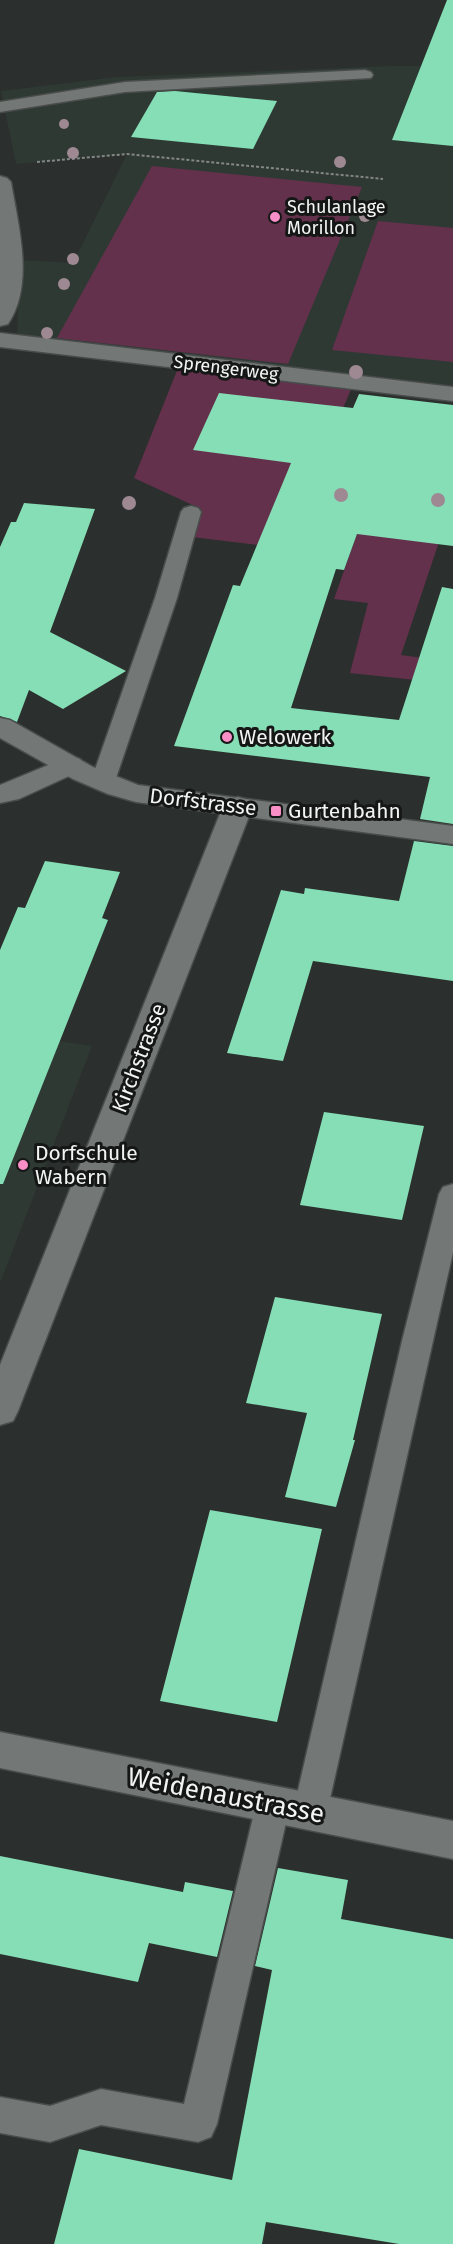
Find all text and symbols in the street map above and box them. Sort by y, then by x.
place label: Schulanlage Morillon [287,196,386,239]
marker: Schulanlage Morillon [268,210,282,224]
street label: Sprengerweg [172,351,280,385]
place label: Welowerk [239,724,332,750]
marker: Welowerk [220,730,234,744]
street label: Dorfstrasse [148,783,258,821]
place label: Gurtenbahn [288,798,401,824]
marker: Gurtenbahn [269,804,283,818]
street label: Kirchstrasse [106,1000,172,1116]
place label: Dorfschule Wabern [35,1140,138,1190]
marker: Dorfschule Wabern [16,1158,30,1172]
street label: Weidenaustrasse [125,1761,327,1830]

